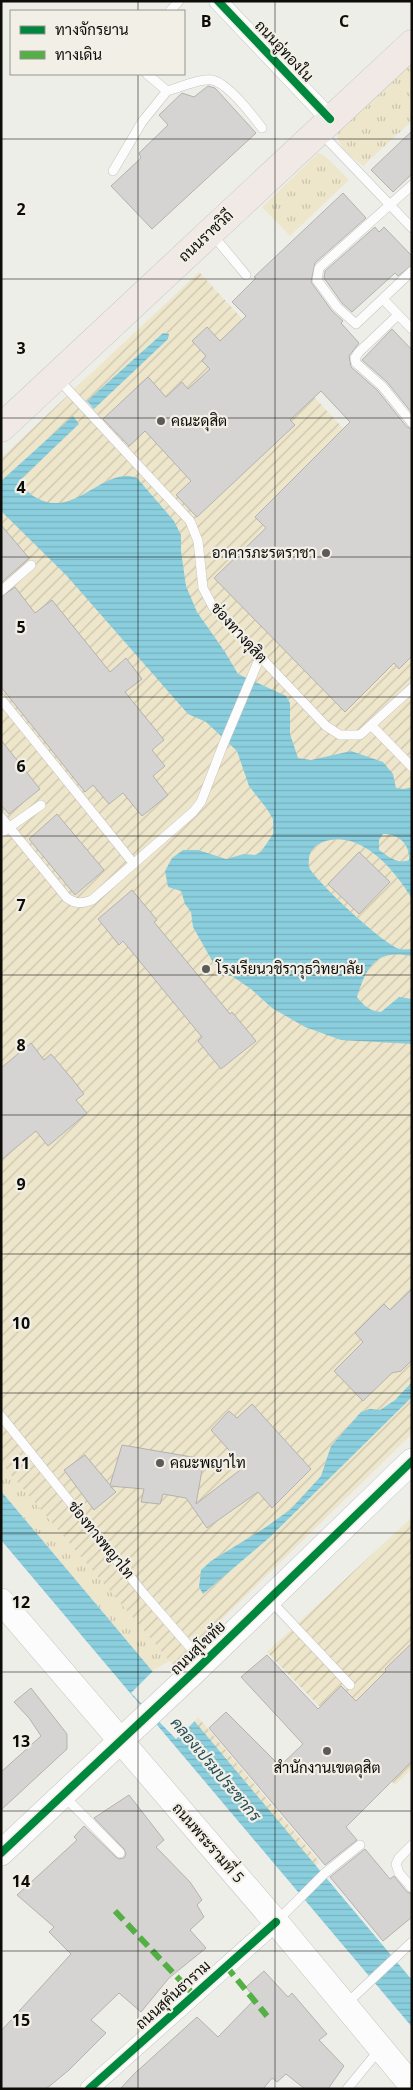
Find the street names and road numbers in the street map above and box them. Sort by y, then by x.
street label: ถนนอู่ทองใน [250,15,318,86]
street label: ถนนราชวิถี [174,205,237,266]
street label: ช่องทางดุสิต [206,598,272,668]
street label: ช่องทางพญาไท [64,1496,139,1583]
street label: ถนนสุโขทัย [165,1616,231,1680]
street label: ถนนพระรามที่ 5 [168,1795,252,1887]
street label: ถนนสุคันธาราม [131,1955,215,2035]

